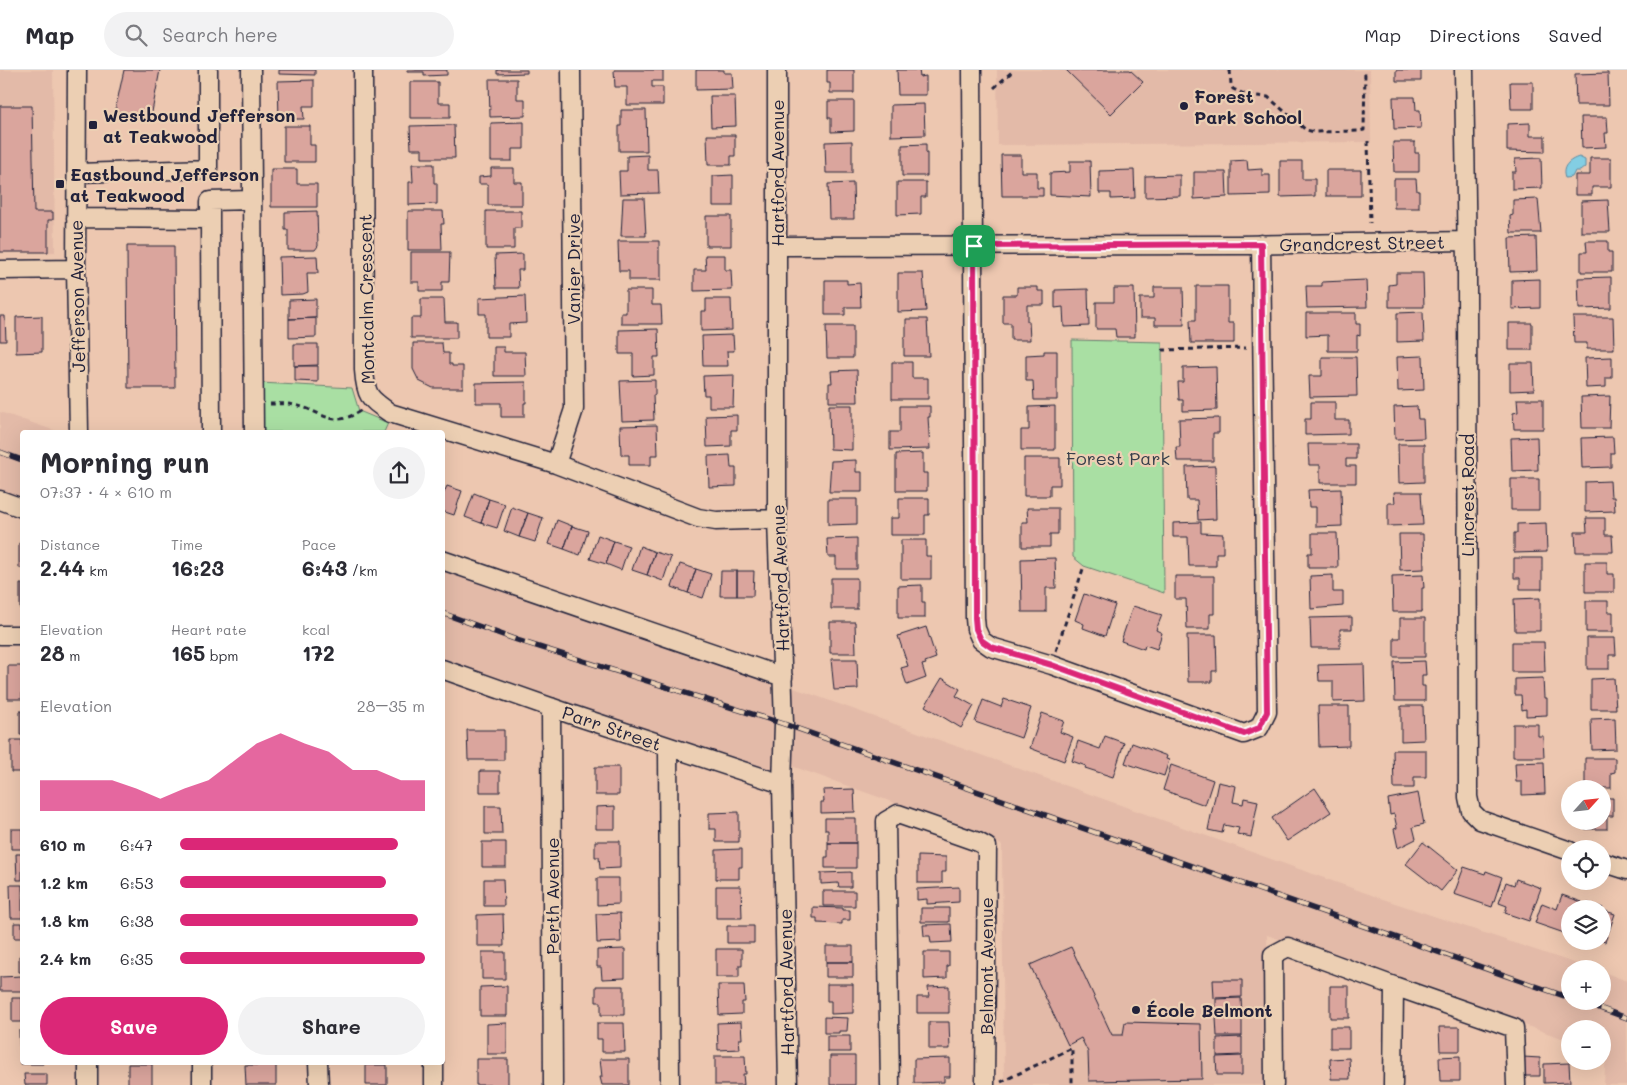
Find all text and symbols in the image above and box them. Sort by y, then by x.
search box [104,12,454,57]
text: Map [25,19,74,50]
icon: search [122,21,150,49]
text: Search here [162,22,278,47]
text: Map [1364,23,1401,47]
text: Directions [1429,23,1521,47]
text: Saved [1549,23,1602,47]
place label: Forest Park School [1194,84,1302,129]
street label: Hartford Avenue [765,99,789,247]
marker: Forest Park School [1178,100,1190,112]
place label: Westbound Jefferson at Teakwood [103,103,295,148]
marker: Westbound Jefferson at Teakwood [87,119,99,131]
place label: Eastbound Jefferson at Teakwood [70,162,259,207]
marker: Eastbound Jefferson at Teakwood [54,178,66,190]
street label: Montcalm Crescent [353,213,379,385]
street label: Vanier Drive [561,213,585,325]
street label: Jefferson Avenue [64,219,90,373]
pin [953,225,995,267]
street label: Grandcrest Street [1279,230,1445,256]
icon: arrive [960,232,988,260]
street label: Lincrest Road [1455,434,1479,556]
text: Morning run [40,444,209,480]
park label: Forest Park [1066,446,1170,470]
button: share [373,447,425,499]
text: 07:37 · 4 × 610 m [40,481,172,502]
street label: Hartford Avenue [765,504,795,652]
text: Distance [40,535,100,554]
text: Time [171,535,203,554]
text: Pace [302,535,336,554]
text: 2.44 [40,554,85,581]
text: 16:23 [171,554,224,581]
text: 6:43 [302,554,347,581]
text: km [85,561,108,580]
text: /km [347,561,378,580]
text: Elevation [40,620,103,639]
text: Heart rate [171,620,247,639]
text: kcal [302,620,330,639]
text: 28 [40,639,65,666]
text: 165 [171,639,205,666]
text: 172 [302,639,335,666]
text: m [65,646,80,665]
text: bpm [205,646,238,665]
text: Elevation [40,695,112,716]
text: 28–35 m [357,695,425,716]
street label: Parr Street [559,700,665,756]
north arrow [1561,780,1611,830]
map controls [1561,780,1611,1070]
text: 610 m [40,834,86,855]
text: 6:47 [120,834,153,855]
street label: Perth Avenue [540,837,564,955]
button: locate [1561,840,1611,890]
text: 1.2 km [40,872,88,893]
text: 6:53 [120,872,153,893]
street label: Belmont Avenue [974,897,998,1035]
button: layers [1561,900,1611,950]
street label: Hartford Avenue [773,908,799,1056]
text: 1.8 km [40,910,89,931]
text: 6:38 [120,910,154,931]
text: 2.4 km [40,948,91,969]
text: 6:35 [120,948,153,969]
button: + [1561,960,1611,1010]
button: Save [40,997,228,1055]
button: Share [238,997,425,1055]
place label: École Belmont [1146,998,1273,1022]
marker: École Belmont [1130,1004,1142,1016]
button: − [1561,1020,1611,1070]

